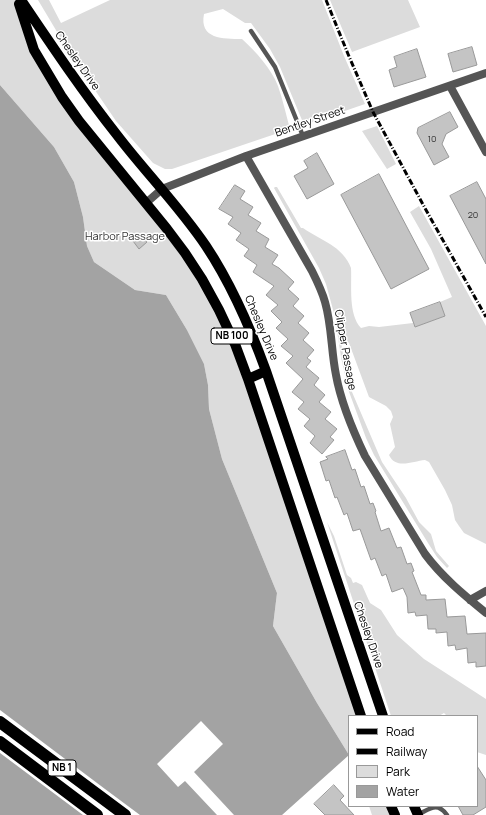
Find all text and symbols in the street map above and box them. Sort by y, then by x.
street label: Chesley Drive [52,29,102,93]
street label: Bentley Street [273,104,347,140]
house number: 10 [428,134,436,144]
house number: 20 [468,210,478,220]
park label: Harbor Passage [85,230,165,244]
street label: Chesley Drive [241,294,281,362]
street label: Clipper Passage [331,309,359,391]
road number: NB 100 [211,328,253,344]
street label: Chesley Drive [350,600,386,670]
legend [348,715,478,807]
text: Road [386,723,414,740]
text: Railway [386,743,427,760]
road number: NB 1 [48,760,76,776]
text: Park [386,763,410,780]
text: Water [386,783,419,800]

